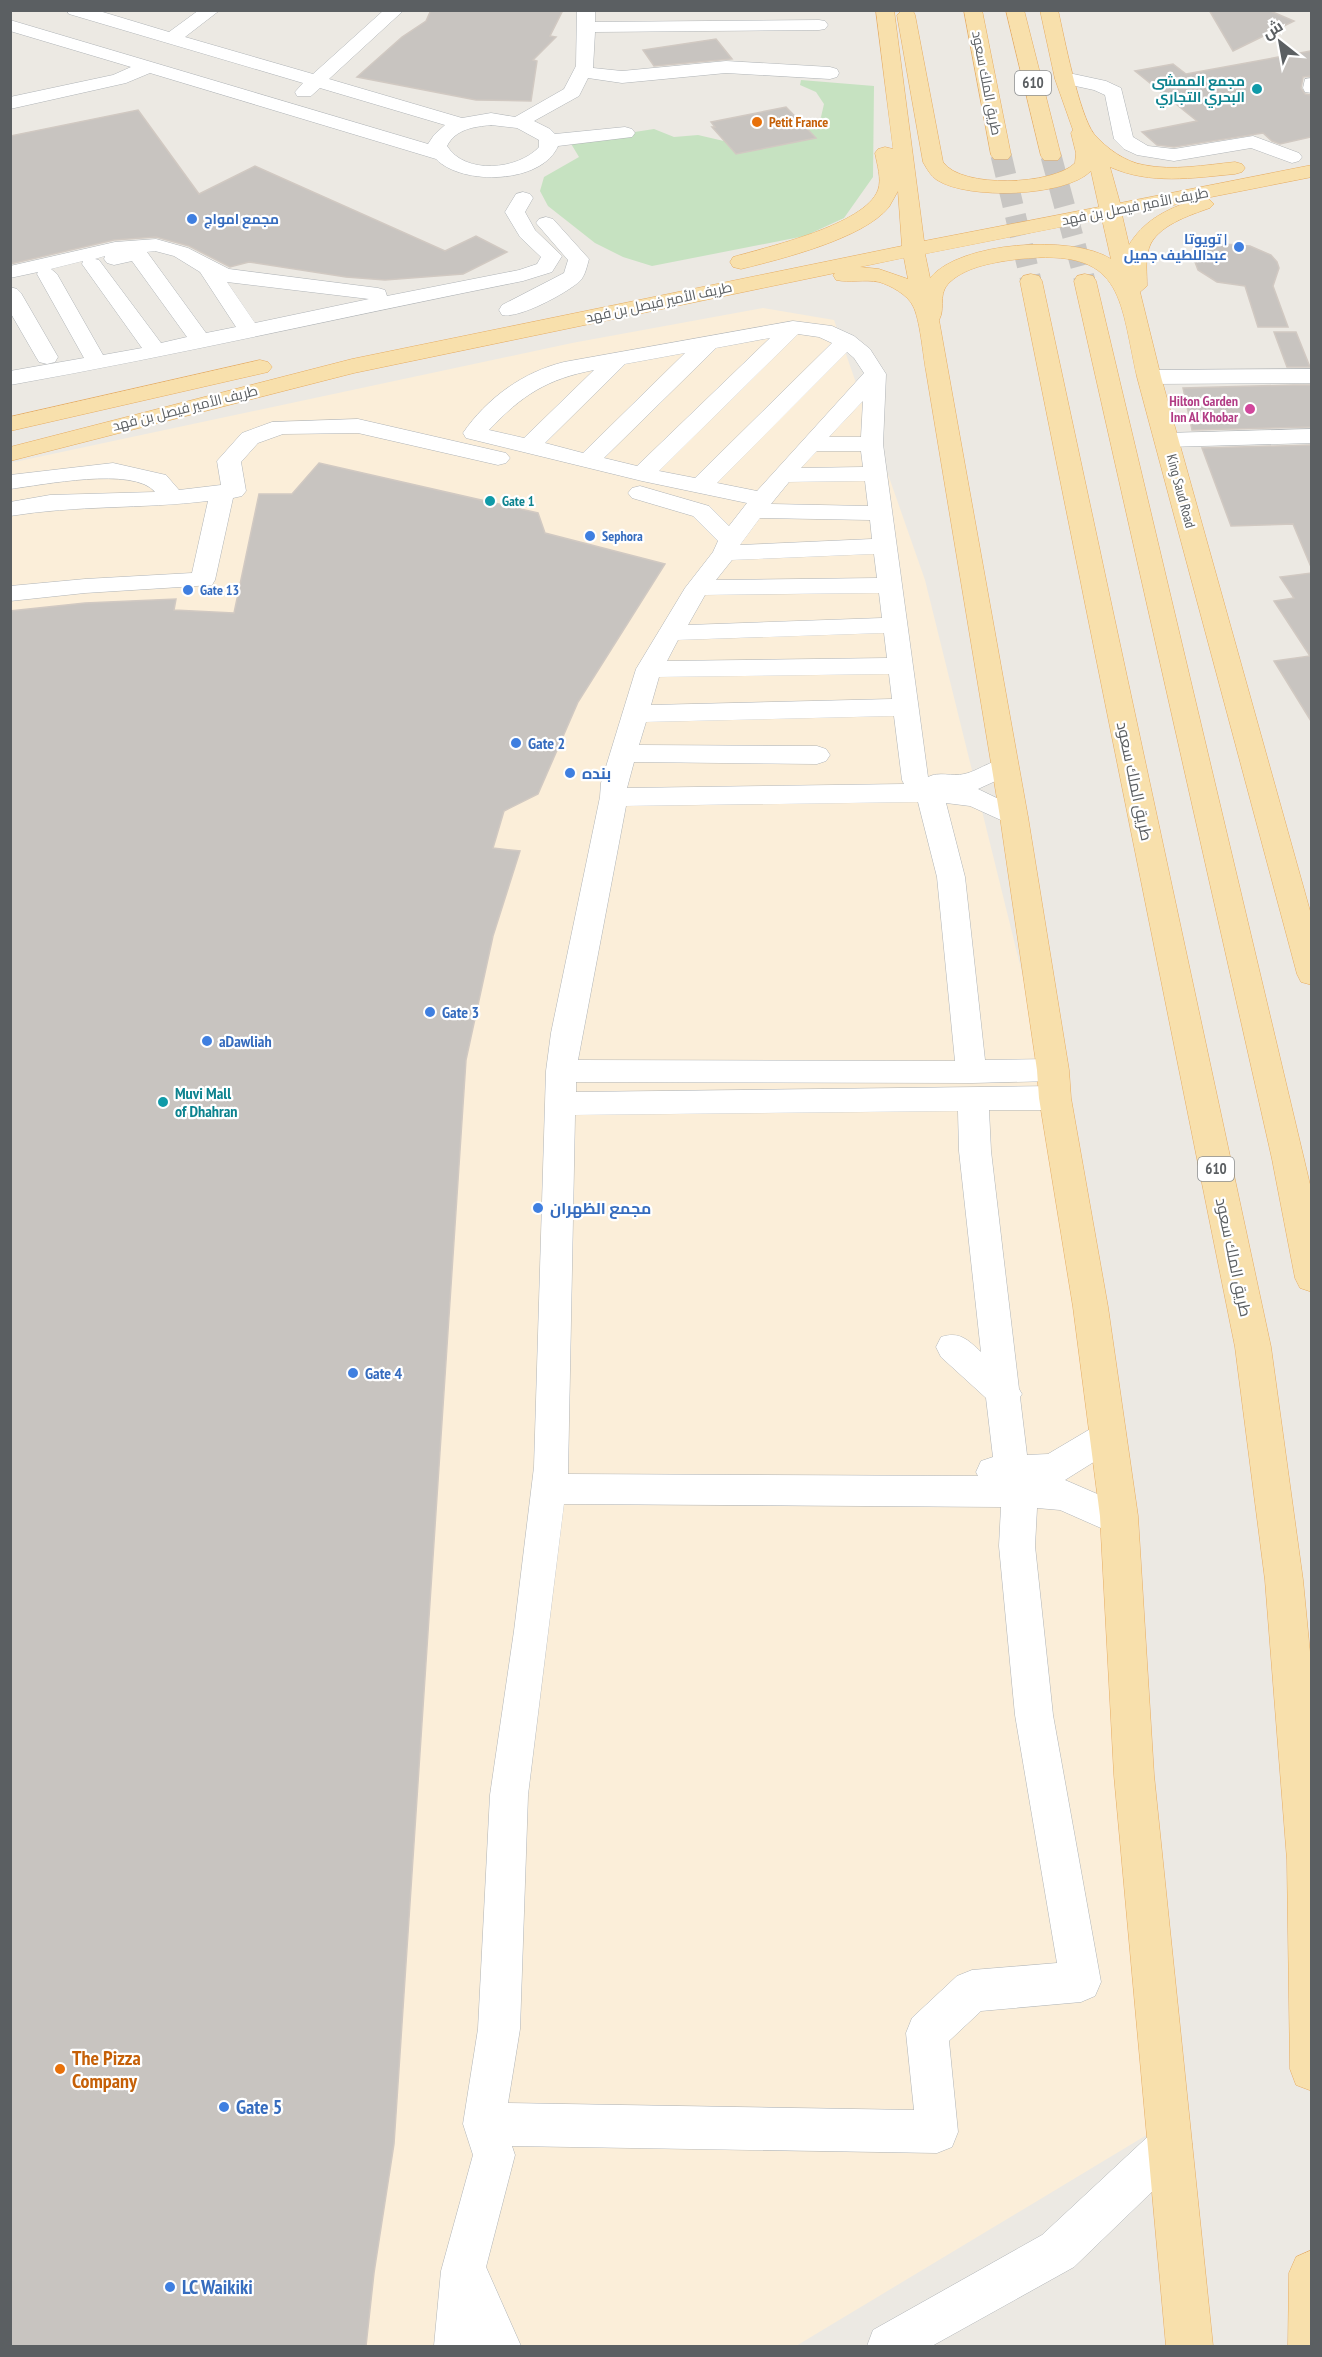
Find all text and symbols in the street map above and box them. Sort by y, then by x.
north arrow [1250,12,1310,72]
text: ش [1258,15,1286,43]
street label: طريق الملك سعود [968,29,1006,137]
road number: 610 [1015,71,1051,95]
place label: مجمع الممشى البحري التجاري [1152,72,1245,108]
marker: مجمع الممشى البحري التجاري [1250,82,1264,96]
place label: Petit France [769,113,828,131]
marker: Petit France [750,115,764,129]
street label: طريف الأمير فيصل بن فهد [1060,183,1210,229]
place label: مجمع امواج [204,210,279,229]
marker: مجمع امواج [185,212,199,226]
place label: تويوتا | عبداللطيف جميل [1124,230,1227,264]
marker: تويوتا | عبداللطيف جميل [1232,240,1246,254]
street label: طريف الأمير فيصل بن فهد [584,278,734,326]
street label: طريف الأمير فيصل بن فهد [110,381,260,435]
place label: Hilton Garden Inn Al Khobar [1169,392,1239,426]
marker: Hilton Garden Inn Al Khobar [1243,402,1257,416]
street label: King Saud Road [1163,452,1199,530]
place label: Gate 1 [502,492,534,510]
marker: Gate 1 [483,494,497,508]
place label: Sephora [602,527,643,545]
marker: Sephora [583,529,597,543]
place label: Gate 13 [200,581,239,599]
marker: Gate 13 [181,583,195,597]
street label: طريق الملك سعود [1112,720,1157,843]
place label: Gate 2 [528,733,565,753]
marker: Gate 2 [509,736,523,750]
place label: بنده [582,763,611,783]
marker: بنده [563,766,577,780]
place label: Gate 3 [442,1002,479,1022]
marker: Gate 3 [423,1005,437,1019]
place label: aDawliah [219,1031,272,1051]
marker: aDawliah [200,1034,214,1048]
place label: Muvi Mall of Dhahran [175,1083,238,1121]
marker: Muvi Mall of Dhahran [156,1095,170,1109]
road number: 610 [1198,1157,1234,1181]
street label: طريق الملك سعود [1211,1196,1256,1319]
place label: مجمع الظهران [550,1198,651,1219]
marker: مجمع الظهران [531,1201,545,1215]
place label: Gate 4 [365,1363,402,1383]
marker: Gate 4 [346,1366,360,1380]
place label: The Pizza Company [72,2045,141,2094]
marker: The Pizza Company [53,2062,67,2076]
place label: Gate 5 [236,2094,282,2120]
marker: Gate 5 [217,2100,231,2114]
place label: LC Waikiki [182,2274,253,2300]
marker: LC Waikiki [163,2280,177,2294]

